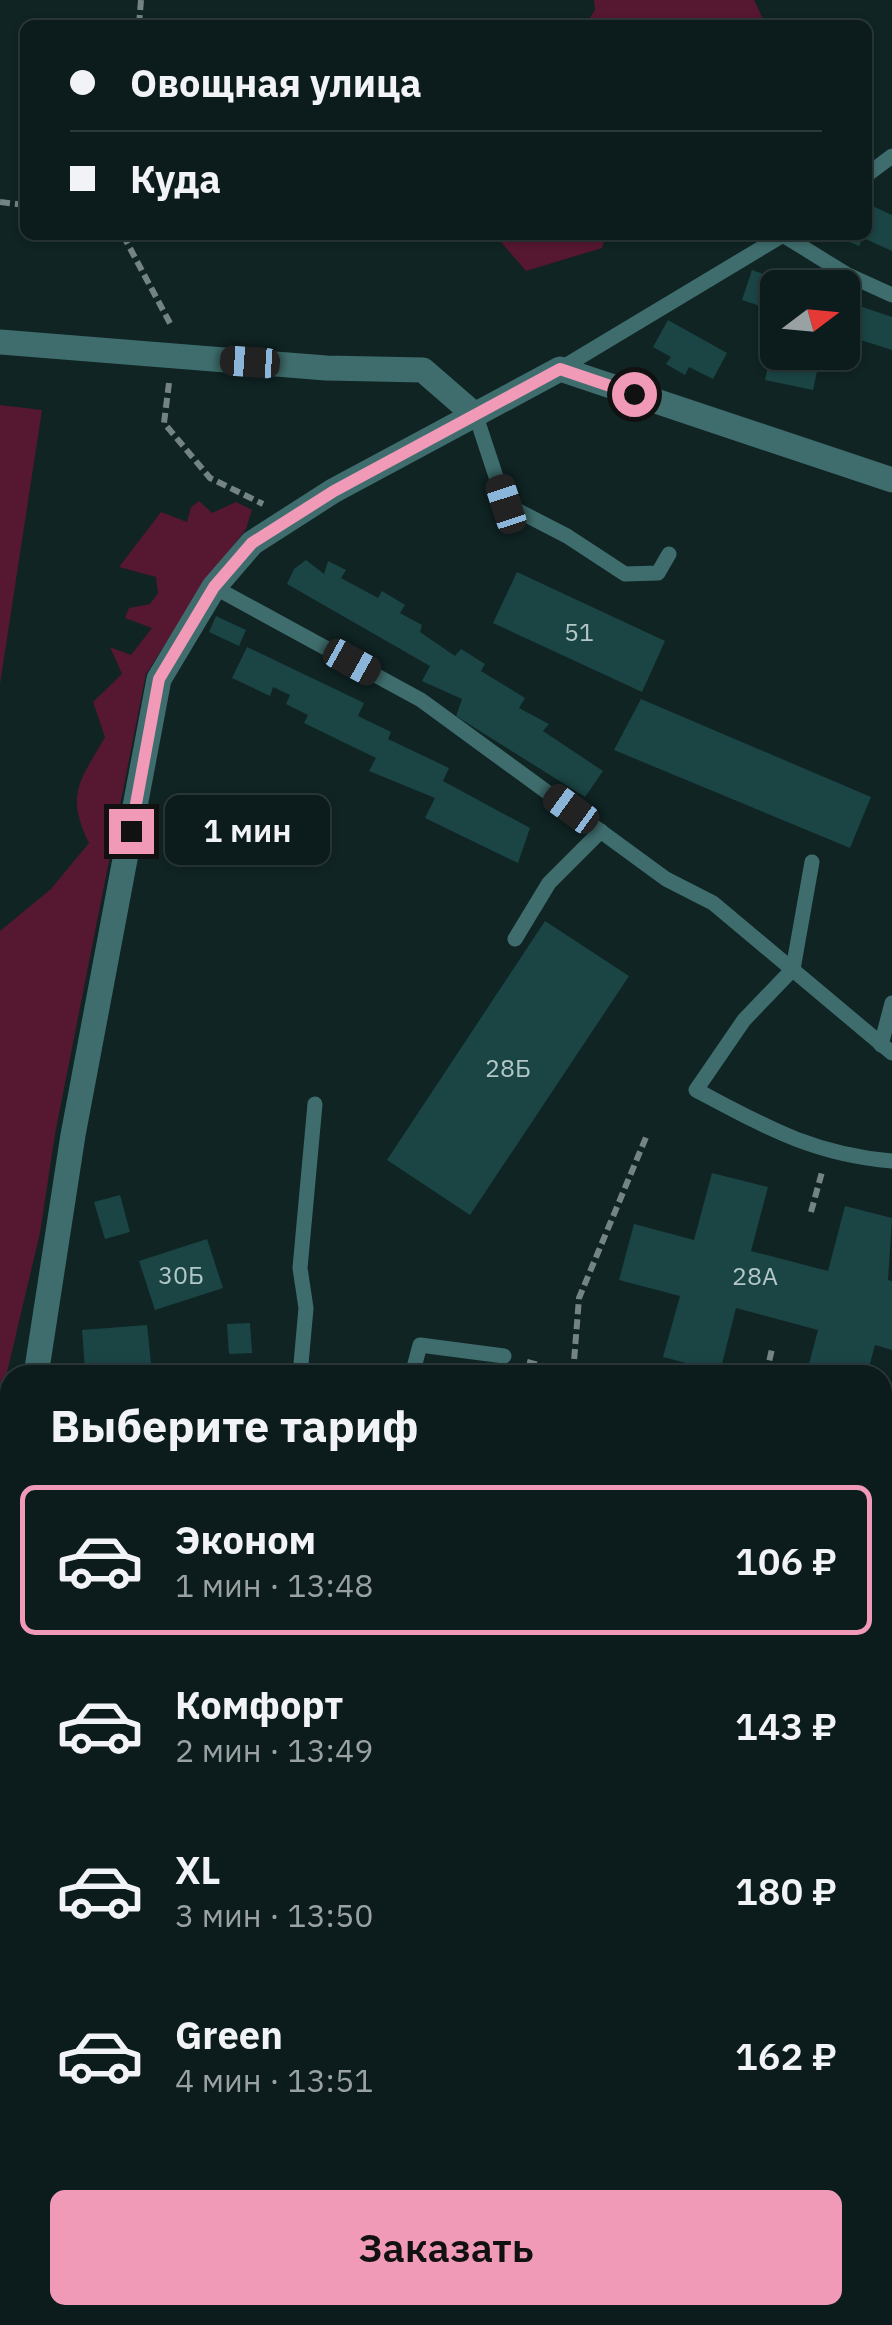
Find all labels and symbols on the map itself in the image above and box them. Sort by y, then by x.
north arrow [760,270,860,370]
car [219,345,281,379]
route start [612,372,657,417]
car [482,471,530,537]
house number: 51 [564,615,594,648]
car [318,634,386,690]
car [538,779,604,839]
callout: 1 мин [166,796,331,866]
route end [109,809,154,854]
house number: 28Б [485,1051,531,1084]
house number: 30Б [158,1258,204,1291]
house number: 28А [732,1259,778,1292]

